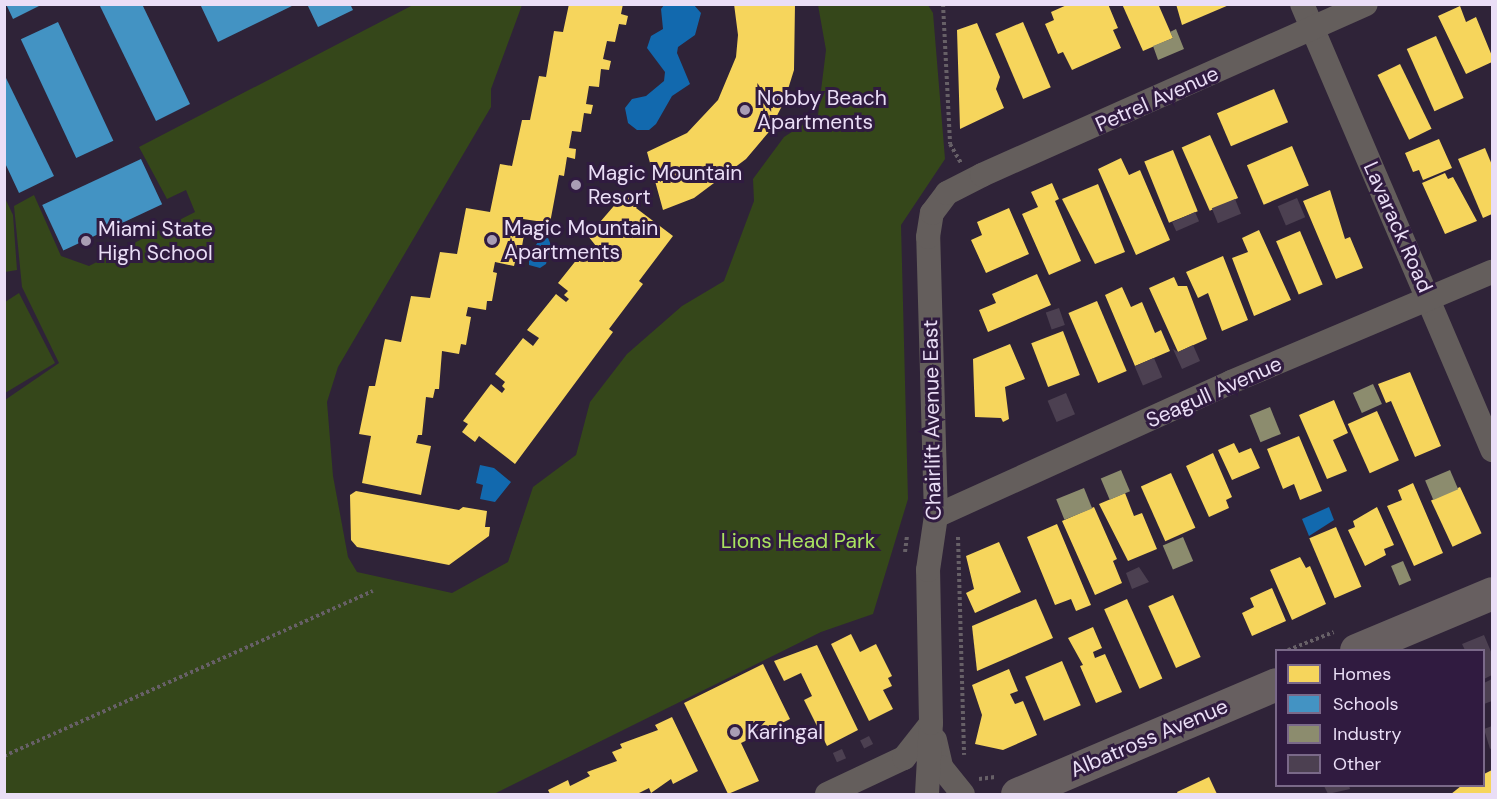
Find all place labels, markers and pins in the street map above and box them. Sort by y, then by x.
place label: Nobby Beach Apartments [757,85,887,135]
marker: Nobby Beach Apartments [738,103,752,117]
place label: Magic Mountain Resort [588,160,742,210]
marker: Magic Mountain Resort [569,178,583,192]
place label: Magic Mountain Apartments [504,215,658,265]
place label: Miami State High School [98,216,213,266]
marker: Magic Mountain Apartments [485,233,499,247]
marker: Miami State High School [79,234,93,248]
place label: Karingal [747,719,823,745]
marker: Karingal [728,725,742,739]

